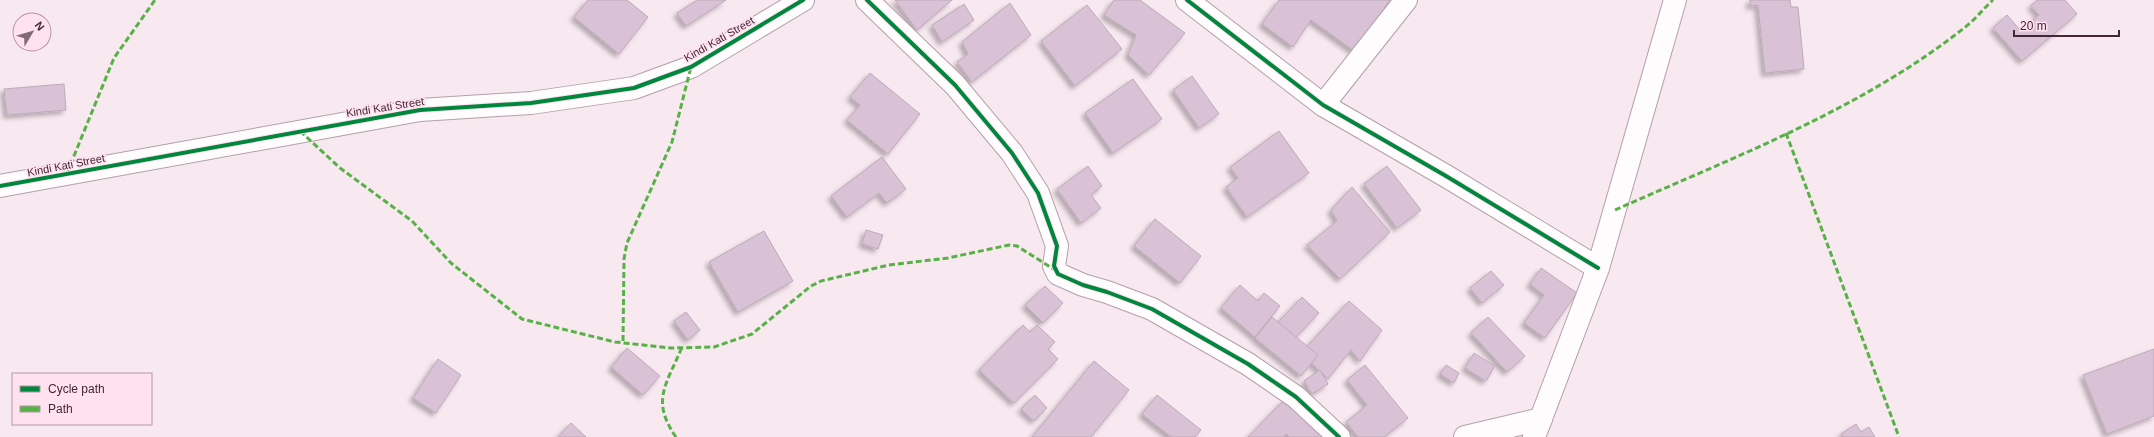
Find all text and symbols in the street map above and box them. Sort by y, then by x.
north arrow [12,12,52,52]
scale bar [2014,12,2119,38]
street label: Kindi Kati Street [682,14,756,64]
text: N [33,19,47,33]
text: 20 m [2020,19,2047,33]
street label: Kindi Kati Street [345,95,425,119]
street label: Kindi Kati Street [26,152,106,178]
legend [12,373,152,425]
text: Cycle path [48,382,105,396]
text: Path [48,402,73,416]

